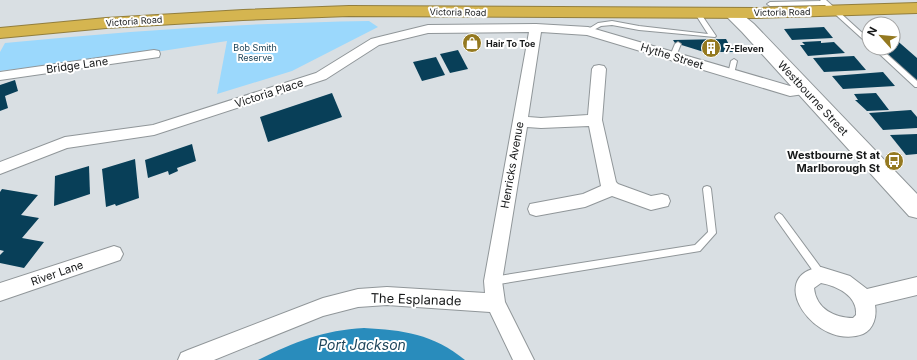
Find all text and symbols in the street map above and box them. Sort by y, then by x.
street label: Victoria Road [430,6,486,18]
street label: Victoria Road [754,6,810,18]
street label: Victoria Road [105,14,163,28]
north arrow [861,16,901,56]
text: N [864,25,880,38]
shop icon: Hair To Toe [461,32,483,54]
building icon: 7-Eleven [700,37,722,59]
place label: Hair To Toe [486,38,536,49]
street label: Hythe Street [639,40,706,72]
park label: Bob Smith Reserve [233,42,277,63]
place label: 7-Eleven [725,43,764,54]
street label: Bridge Lane [45,54,109,76]
street label: Westbourne Street [775,58,852,139]
street label: Victoria Place [233,75,305,111]
street label: Henricks Avenue [497,120,527,210]
place label: Westbourne St at Marlborough St [787,148,880,175]
bus stop icon: Westbourne St at Marlborough St [883,150,905,172]
street label: River Lane [29,257,85,289]
street label: The Esplanade [370,289,462,309]
water label: Port Jackson [318,336,406,353]

